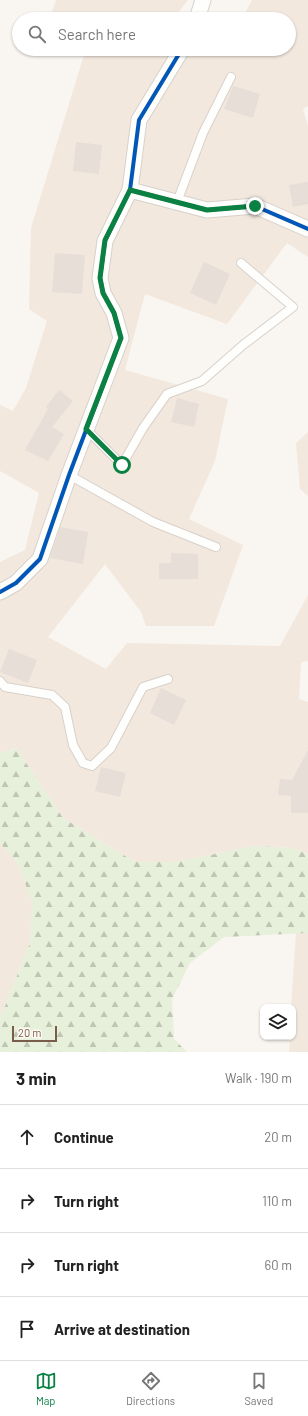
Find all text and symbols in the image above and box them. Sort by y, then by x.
search box [12,12,296,56]
icon: search [26,23,48,45]
text: Search here [58,25,136,43]
route end [246,197,264,215]
route start [113,456,131,474]
map controls [260,1004,296,1040]
button: layers [260,1004,296,1040]
scale bar [12,1024,57,1043]
text: 20 m [18,1026,41,1039]
text: 3 min [16,1068,56,1088]
text: Walk · 190 m [225,1070,292,1086]
icon: ahead [16,1126,38,1148]
text: Continue [54,1128,114,1146]
text: 20 m [264,1129,292,1145]
icon: right [16,1190,38,1212]
text: Turn right [54,1192,119,1210]
text: 110 m [262,1193,292,1209]
icon: right [16,1254,38,1276]
text: Turn right [54,1256,119,1274]
text: 60 m [265,1257,292,1273]
icon: arrive [16,1318,38,1340]
text: Arrive at destination [54,1320,190,1338]
tab: Map [35,1370,57,1407]
tab: Directions [126,1370,175,1407]
tab: Saved [244,1370,273,1407]

